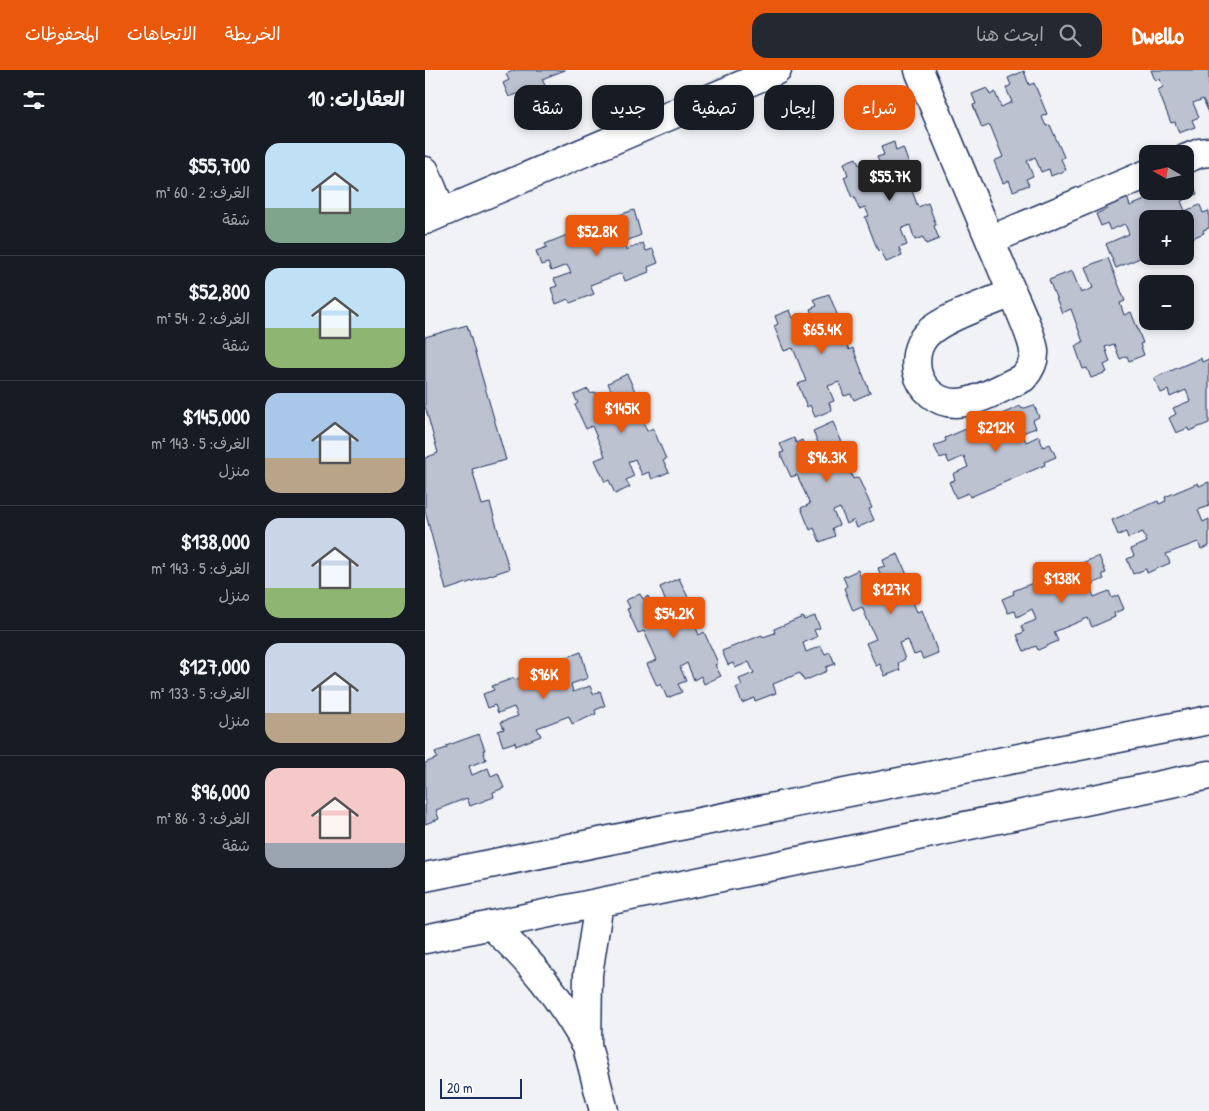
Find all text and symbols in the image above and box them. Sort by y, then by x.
search box [752,13,1102,58]
text: Dwello [1132,19,1184,51]
text: المحفوظات [25,21,99,46]
text: الاتجاهات [127,21,197,46]
text: الخريطة [225,21,281,46]
text: ابحث هنا [976,21,1044,47]
icon: search [1056,21,1084,49]
text: العقارات: 10 [308,84,405,113]
chip: شقة [514,85,582,130]
chip: جديد [592,85,664,130]
chip: تصفية [674,85,754,130]
chip: إيجار [764,85,834,130]
chip: شراء [844,85,915,130]
icon: filters [20,86,48,114]
north arrow [1139,145,1194,200]
map controls [1139,145,1194,330]
text: $55,700 [188,151,250,180]
pin: $55.7K [849,160,931,202]
icon: home [305,163,365,223]
text: $55.7K [869,165,911,187]
text: الغرف: 2 · 60 m² [156,181,250,203]
text: شقة [222,208,250,230]
button: + [1139,210,1194,265]
pin: $52.8K [556,214,638,257]
text: $52.8K [576,220,618,242]
button: − [1139,275,1194,330]
text: $52,800 [188,277,250,306]
icon: home [305,288,365,348]
text: الغرف: 2 · 54 m² [157,307,250,329]
pin: $65.4K [781,312,863,355]
text: $65.4K [802,318,842,340]
text: شقة [222,334,250,356]
pin: $145K [587,392,657,434]
text: $145K [604,397,640,419]
text: $145,000 [183,402,250,431]
pin: $212K [961,410,1031,453]
icon: home [305,413,365,473]
text: $212K [977,416,1015,438]
text: الغرف: 5 · 143 m² [151,432,250,454]
pin: $96.3K [786,440,868,483]
text: $96.3K [807,446,847,468]
text: منزل [218,459,250,481]
text: $138,000 [181,527,250,556]
icon: home [305,538,365,598]
text: الغرف: 5 · 143 m² [151,557,250,579]
pin: $138K [1027,562,1097,604]
text: $138K [1044,567,1080,589]
pin: $127K [856,572,926,615]
text: $127K [872,578,910,600]
text: منزل [218,584,250,606]
pin: $54.2K [633,596,715,639]
text: $54.2K [654,602,694,624]
text: $127,000 [179,652,250,681]
pin: $96K [514,658,574,700]
icon: home [305,663,365,723]
text: $96K [530,663,558,685]
text: الغرف: 5 · 133 m² [150,682,250,704]
text: منزل [218,709,250,731]
text: $96,000 [191,777,250,806]
icon: home [305,788,365,848]
text: الغرف: 3 · 86 m² [156,807,250,829]
text: شقة [222,834,250,856]
scale bar [440,1076,523,1099]
text: 20 m [447,1078,473,1097]

